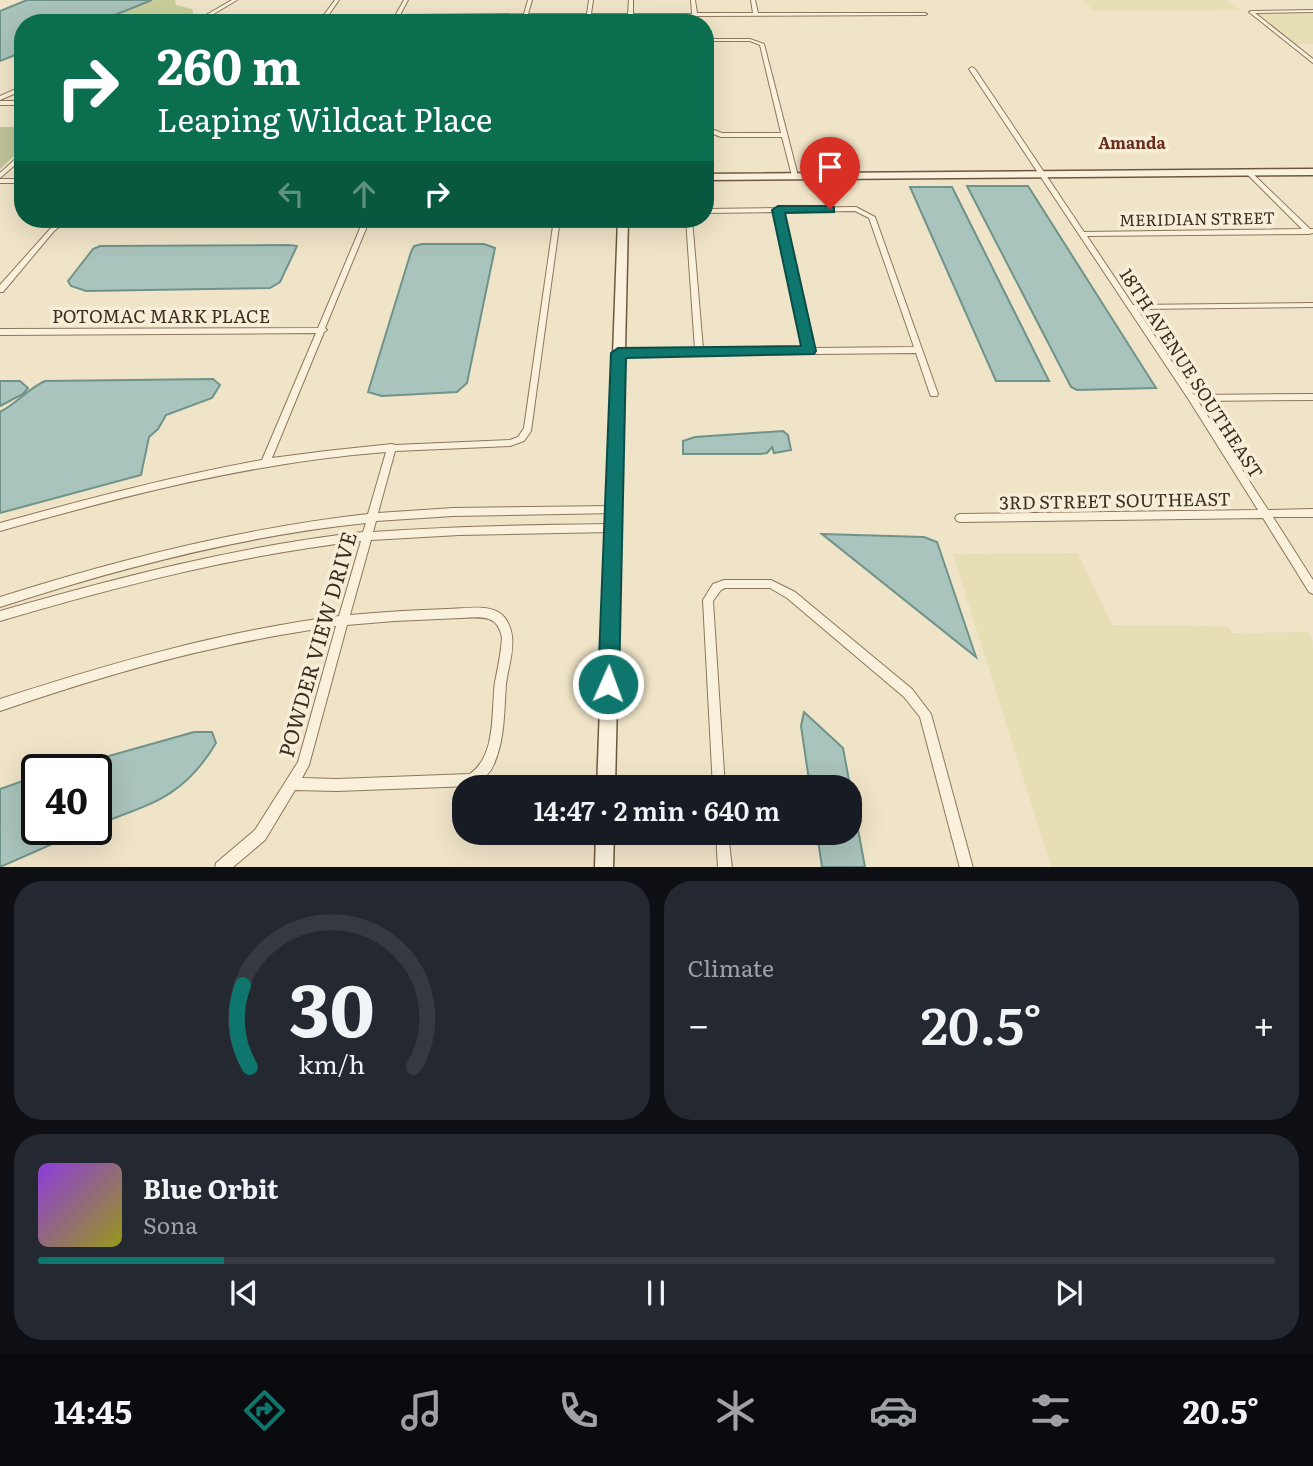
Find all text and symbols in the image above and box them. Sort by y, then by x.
text: 260 m [157,27,301,100]
icon: right [42,42,133,133]
text: Leaping Wildcat Place [157,94,492,142]
district label: Amanda [1098,130,1167,154]
pin [800,137,860,209]
icon: arrive [811,148,849,186]
icon: left [272,175,310,213]
icon: ahead [345,175,383,213]
icon: right [418,175,456,213]
street label: MERIDIAN STREET [1119,205,1275,231]
street label: 18TH AVENUE SOUTHEAST [1114,263,1270,483]
street label: POTOMAC MARK PLACE [52,302,270,329]
street label: 3RD STREET SOUTHEAST [999,484,1231,516]
street label: POWDER VIEW DRIVE [269,528,363,760]
position arrow [571,647,645,721]
speed limit sign: 40 [21,754,112,845]
text: 14:47 · 2 min · 640 m [534,790,780,829]
text: Climate [688,950,774,984]
text: 30 [289,951,374,1059]
text: 20.5° [921,984,1042,1061]
text: − [688,994,710,1051]
text: + [1253,994,1275,1051]
text: km/h [298,1044,365,1081]
text: Blue Orbit [143,1168,278,1207]
text: Sona [143,1207,198,1241]
icon: previous [225,1274,263,1312]
icon: pause [637,1274,675,1312]
icon: next [1050,1274,1088,1312]
text: 14:45 [54,1386,132,1434]
icon: directions [240,1386,289,1435]
icon: music [397,1386,446,1435]
icon: phone [554,1386,603,1435]
icon: climate [711,1386,760,1435]
icon: car [869,1386,918,1435]
icon: filters [1026,1386,1075,1435]
text: 20.5° [1183,1386,1259,1434]

